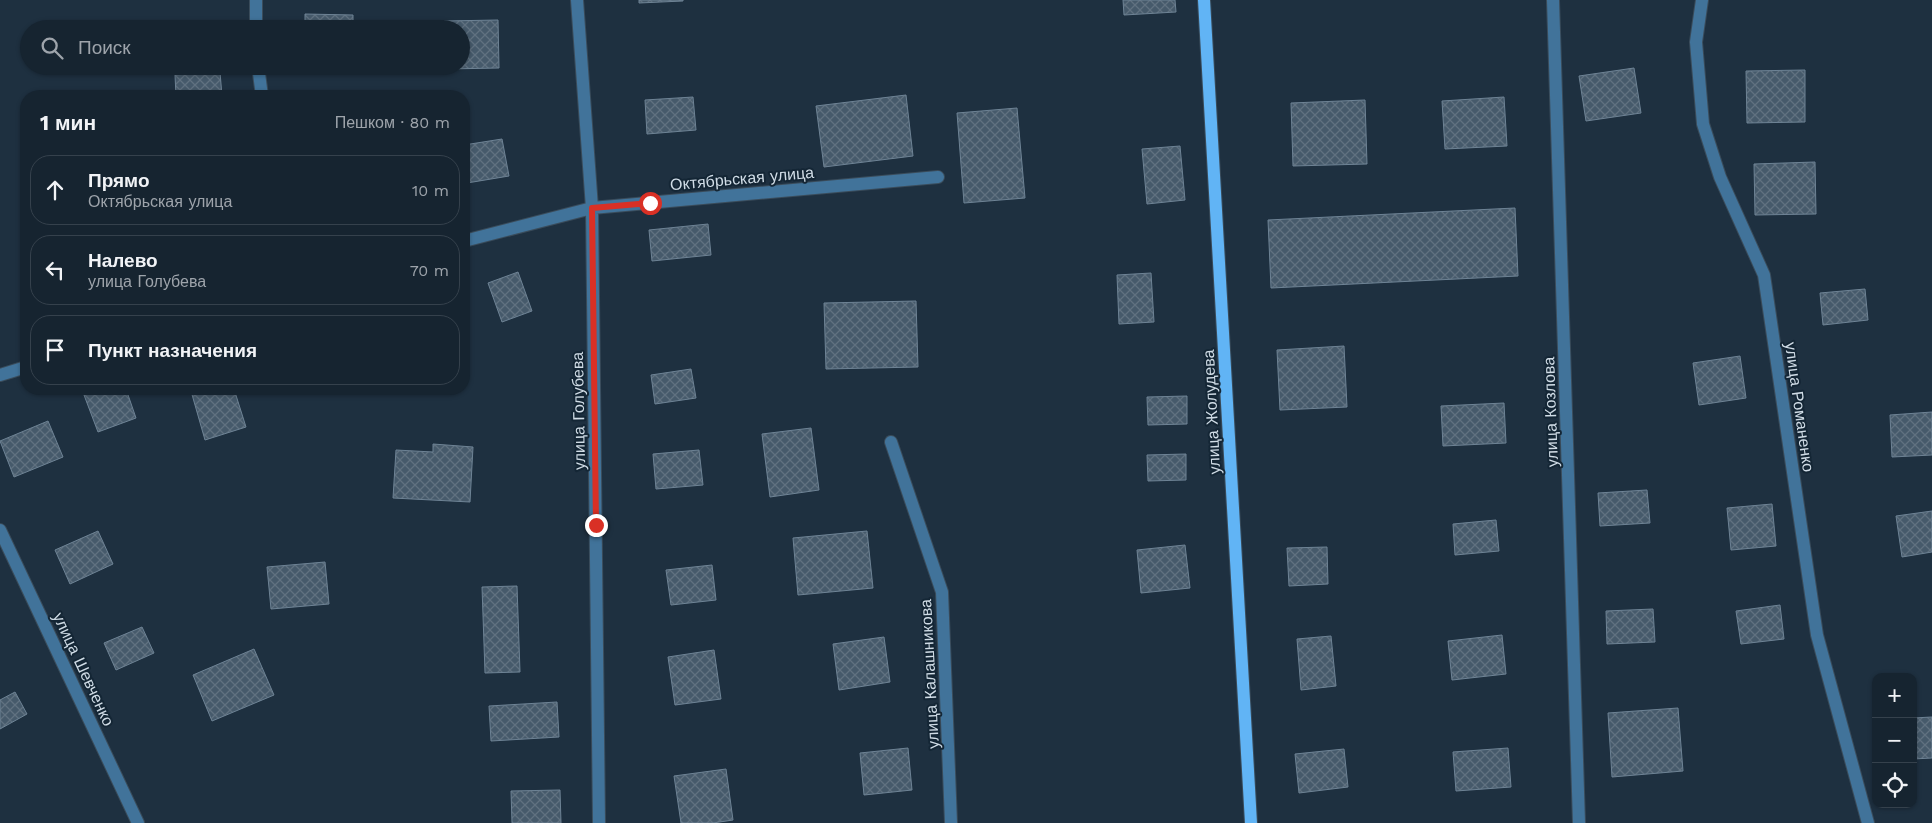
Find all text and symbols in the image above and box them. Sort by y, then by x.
search box [20,20,470,75]
icon: search [38,34,66,62]
text: Поиск [78,36,131,59]
text: 1 мин [40,110,96,135]
text: Пешком · 80 m [335,113,450,132]
street label: Октябрьская улица [669,163,815,194]
text: Прямо [88,169,150,192]
icon: ahead [41,176,69,204]
text: 10 m [412,181,449,200]
text: Октябрьская улица [88,192,232,211]
route start [639,192,662,215]
text: Налево [88,249,158,272]
icon: left [41,256,69,284]
text: 70 m [410,261,449,280]
text: улица Голубева [88,272,206,291]
icon: arrive [41,336,69,364]
text: Пункт назначения [88,339,257,362]
street label: улица Романенко [1781,341,1818,473]
street label: улица Жолудева [1199,349,1224,475]
street label: улица Голубева [568,352,589,470]
street label: улица Козлова [1539,356,1562,467]
route end [585,514,608,537]
street label: улица Калашникова [916,599,943,749]
street label: улица Шевченко [49,609,118,729]
map controls [1872,673,1917,808]
button: + [1872,673,1917,718]
button: − [1872,718,1917,763]
button: locate [1872,763,1917,808]

